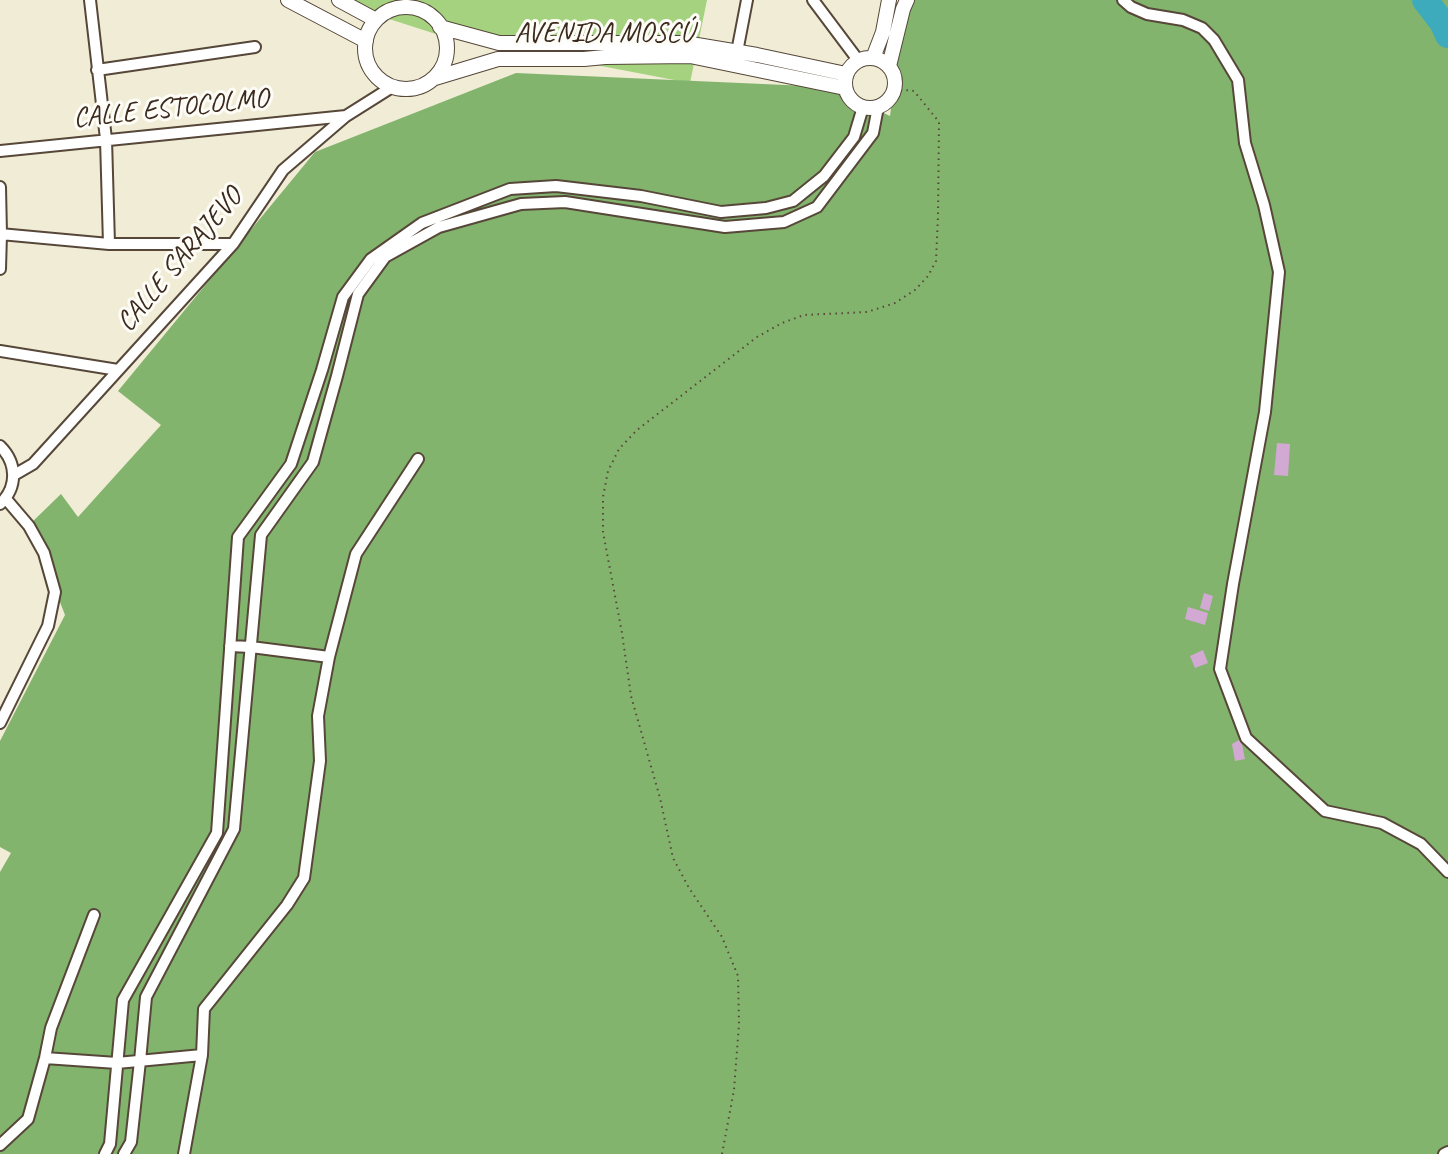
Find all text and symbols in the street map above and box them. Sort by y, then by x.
street label: AVENIDA MOSCÚ [515,17,693,51]
street label: CALLE ESTOCOLMO [72,82,270,136]
street label: CALLE SARAJEVO [110,181,250,339]

